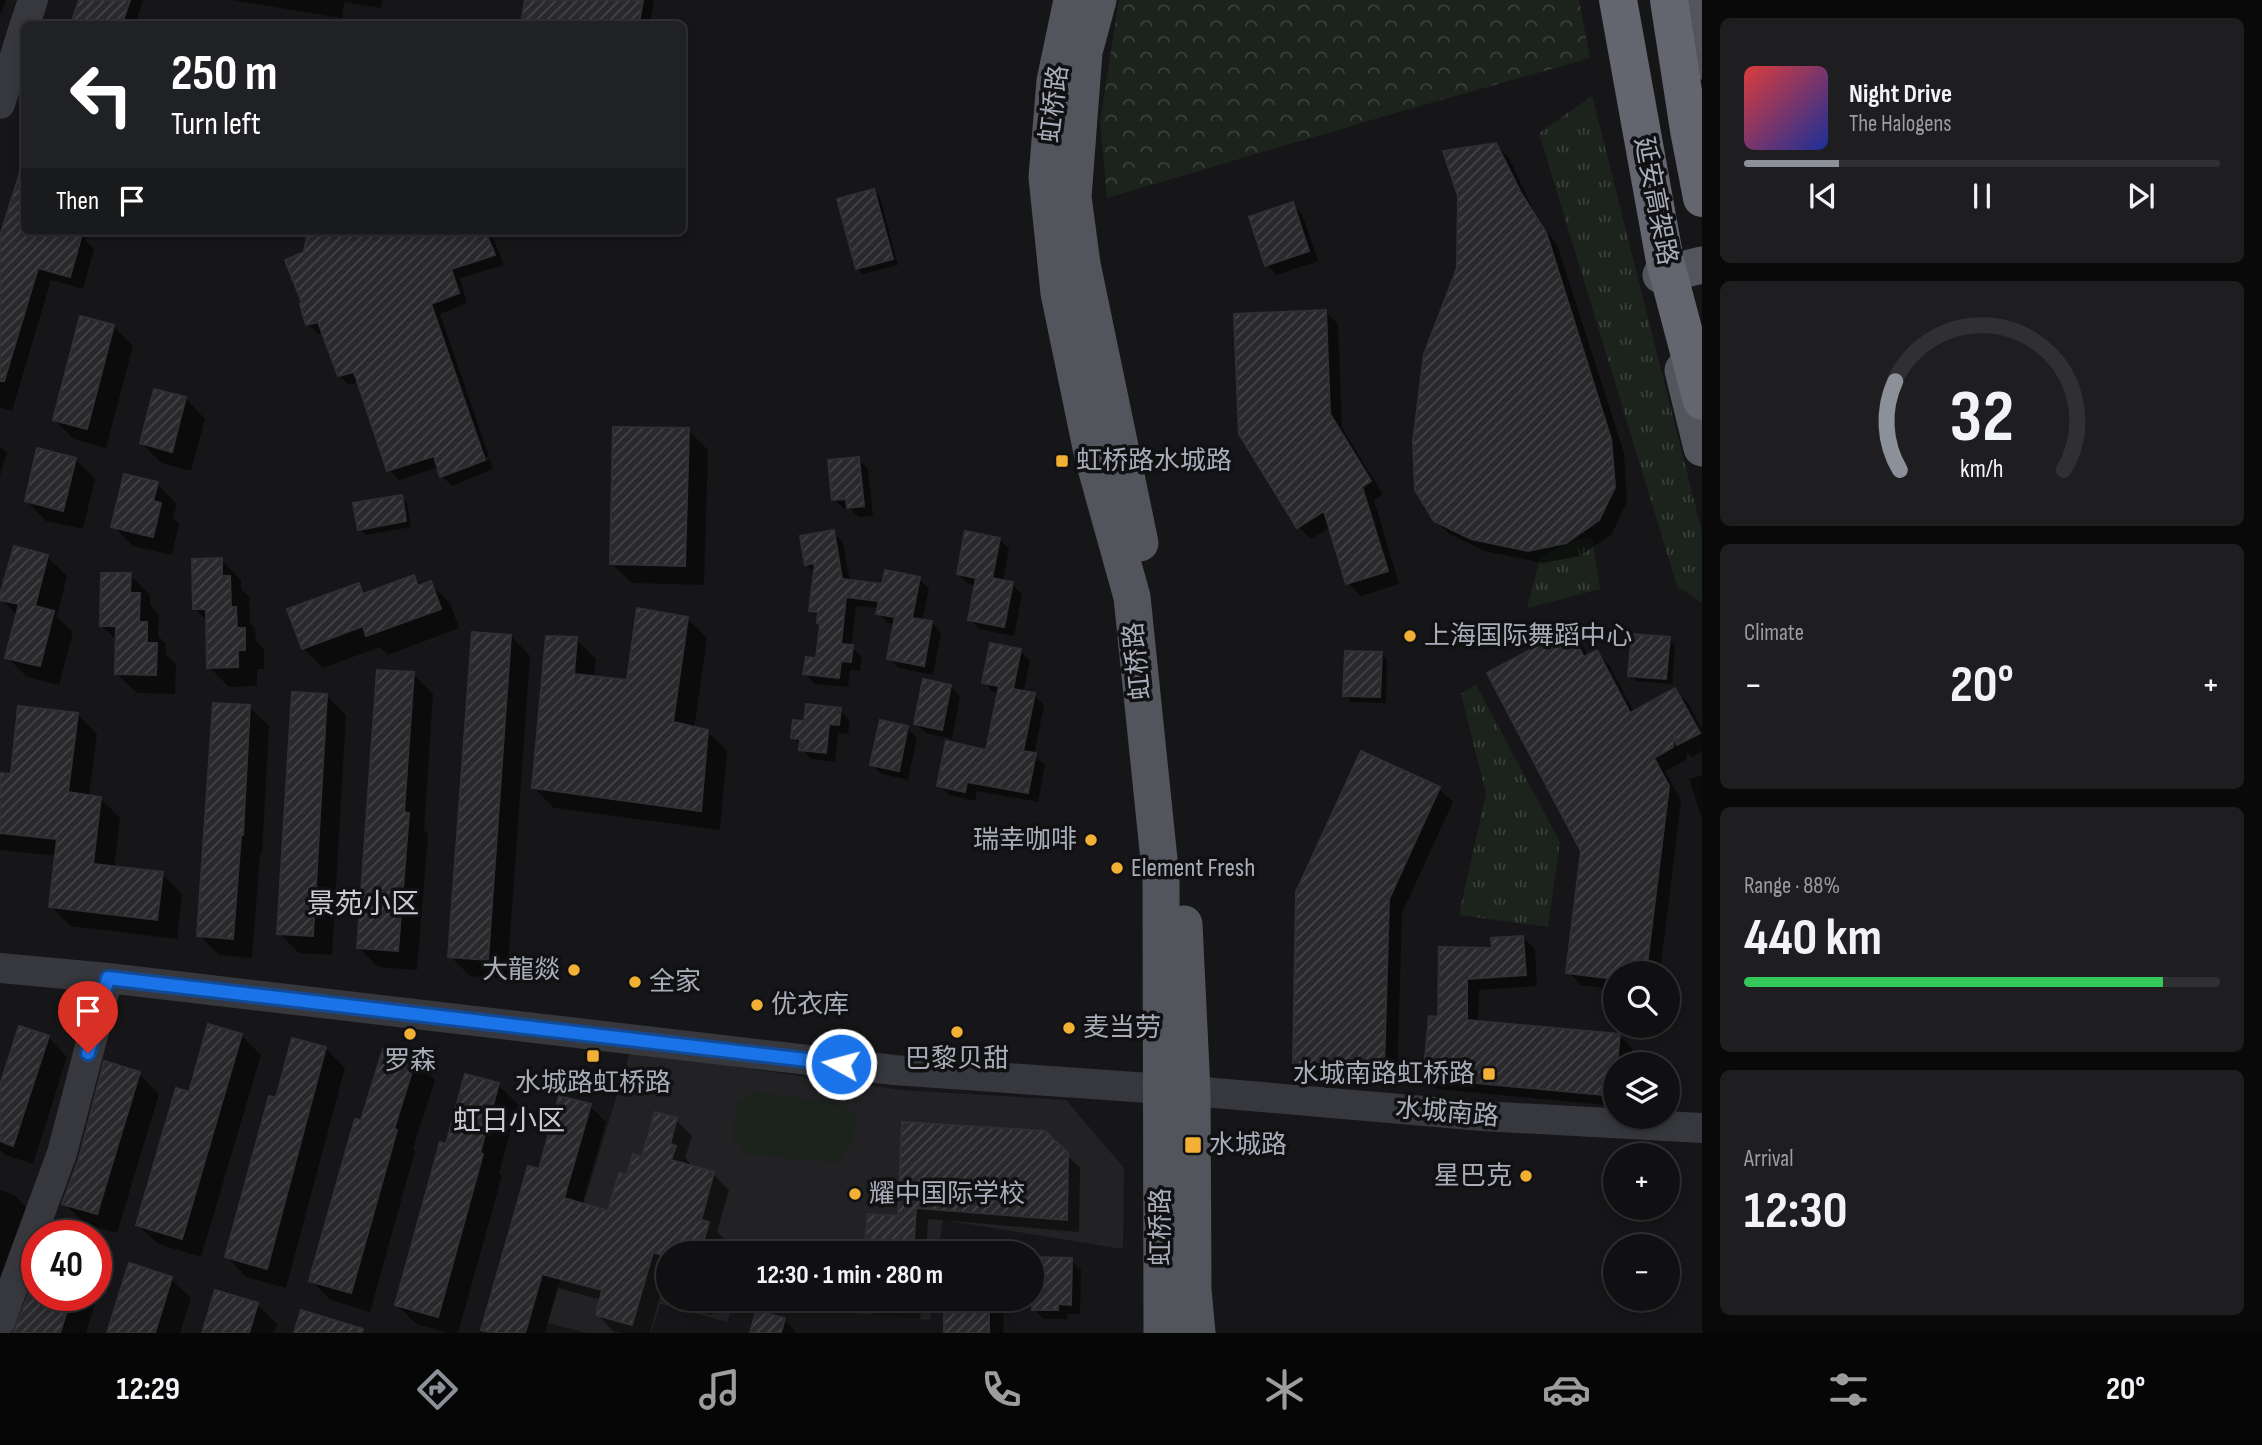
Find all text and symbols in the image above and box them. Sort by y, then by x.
text: 250 m [171,45,277,104]
icon: left [56,49,147,140]
street label: 虹桥路 [1035,63,1075,145]
text: Night Drive [1849,79,1952,110]
text: Turn left [171,105,261,144]
text: The Halogens [1849,110,1952,138]
street label: 延安高架路 [1627,134,1683,268]
icon: previous [1804,177,1842,215]
icon: pause [1963,177,2001,215]
icon: next [2122,177,2160,215]
icon: arrive [113,182,151,220]
text: Then [56,186,99,217]
text: 32 [1950,374,2014,462]
place label: 虹桥路水城路 [1076,446,1232,477]
marker: 虹桥路水城路 [1054,453,1070,469]
text: km/h [1960,453,2004,484]
text: Climate [1744,619,1804,647]
street label: 虹桥路 [1119,621,1157,701]
place label: 上海国际舞蹈中心 [1424,621,1632,652]
marker: 上海国际舞蹈中心 [1402,628,1418,644]
text: 20° [1950,654,2014,717]
text: − [1744,663,1763,708]
text: + [2201,663,2220,708]
place label: 瑞幸咖啡 [973,825,1077,856]
marker: 瑞幸咖啡 [1083,832,1099,848]
place label: Element Fresh [1131,853,1255,884]
marker: Element Fresh [1109,860,1125,876]
text: Range · 88% [1744,872,1840,900]
district label: 景苑小区 [307,888,419,921]
text: 440 km [1744,907,1882,970]
place label: 大龍燚 [482,955,560,986]
map controls [1603,961,1680,1311]
button: search [1603,961,1680,1038]
marker: 大龍燚 [566,962,582,978]
place label: 全家 [649,967,701,998]
marker: 全家 [627,974,643,990]
pin [58,981,118,1053]
place label: 优衣库 [771,990,849,1021]
icon: arrive [69,992,107,1030]
marker: 优衣库 [749,997,765,1013]
place label: 麦当劳 [1083,1013,1161,1044]
marker: 麦当劳 [1061,1020,1077,1036]
marker: 巴黎贝甜 [949,1024,965,1040]
marker: 罗森 [402,1026,418,1042]
position arrow [804,1027,878,1101]
place label: 巴黎贝甜 [905,1044,1009,1075]
place label: 罗森 [384,1046,436,1077]
marker: 水城路虹桥路 [585,1048,601,1064]
button: layers [1603,1052,1680,1129]
place label: 水城南路虹桥路 [1293,1059,1475,1090]
marker: 水城南路虹桥路 [1481,1066,1497,1082]
place label: 水城路虹桥路 [515,1068,671,1099]
street label: 水城南路 [1394,1093,1500,1133]
district label: 虹日小区 [453,1105,565,1138]
place label: 水城路 [1209,1130,1287,1161]
marker: 水城路 [1183,1135,1203,1155]
button: + [1603,1143,1680,1220]
text: Arrival [1744,1145,1793,1173]
place label: 星巴克 [1434,1161,1512,1192]
marker: 星巴克 [1518,1168,1534,1184]
place label: 耀中国际学校 [869,1179,1025,1210]
text: 12:30 [1744,1180,1847,1243]
marker: 耀中国际学校 [847,1186,863,1202]
street label: 虹桥路 [1146,1188,1177,1266]
speed limit sign: 40 [21,1220,112,1311]
button: − [1603,1234,1680,1311]
text: 12:30 · 1 min · 280 m [757,1260,943,1291]
icon: directions [413,1365,462,1414]
icon: music [695,1365,744,1414]
icon: phone [977,1365,1026,1414]
icon: climate [1260,1365,1309,1414]
icon: car [1542,1365,1591,1414]
icon: filters [1824,1365,1873,1414]
text: 12:29 [117,1370,180,1409]
text: 20° [2106,1370,2145,1409]

